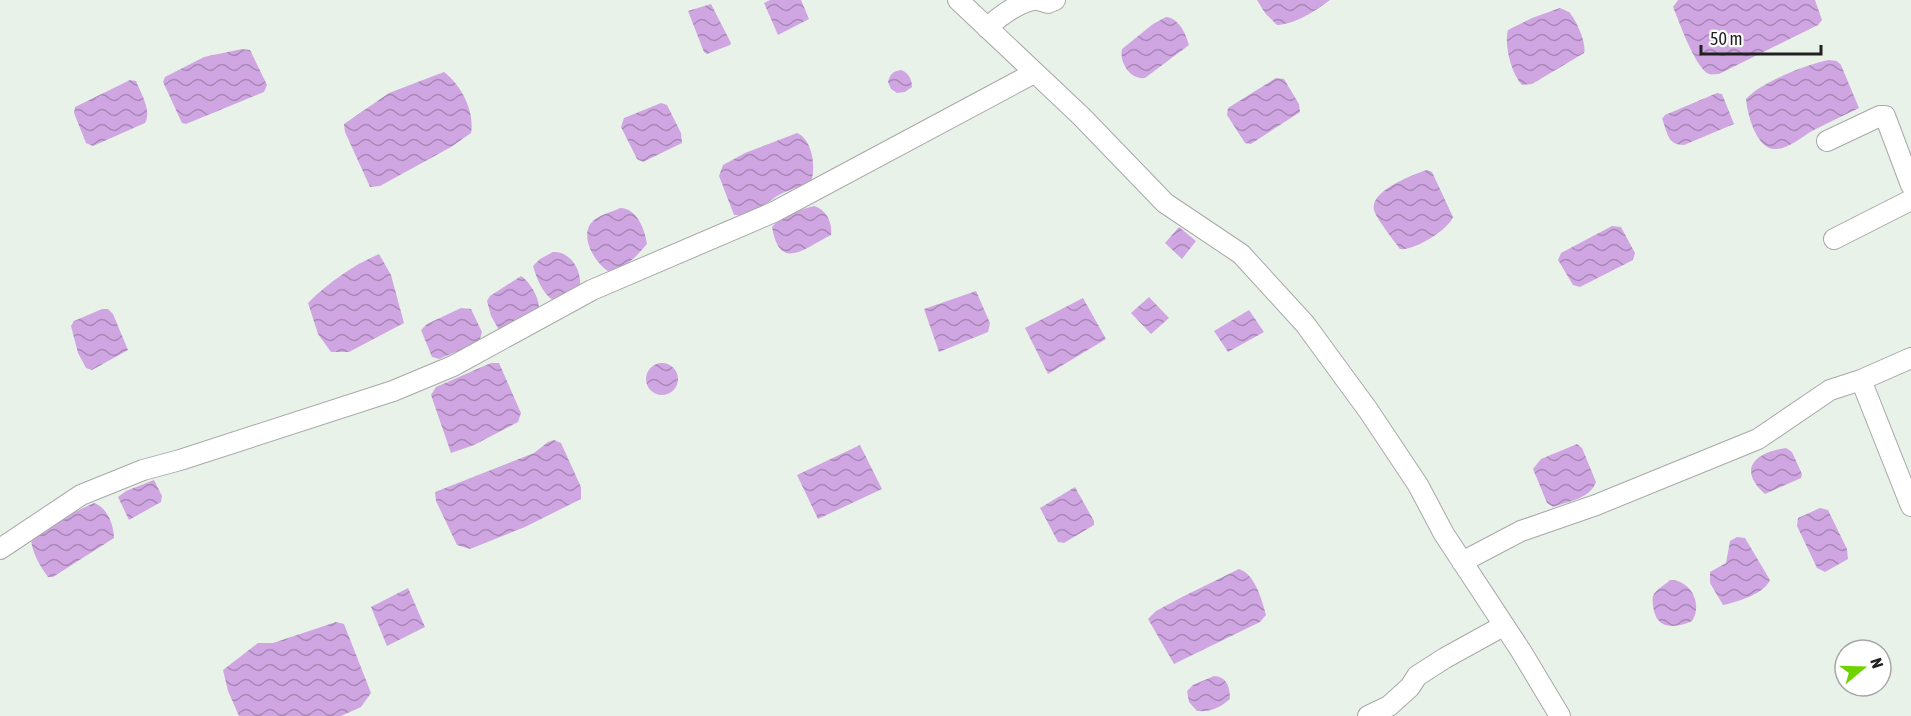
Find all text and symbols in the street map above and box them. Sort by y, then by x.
scale bar [1701,18,1821,56]
text: 50 m [1710,28,1742,49]
north arrow [1833,638,1893,698]
text: N [1867,656,1887,671]

